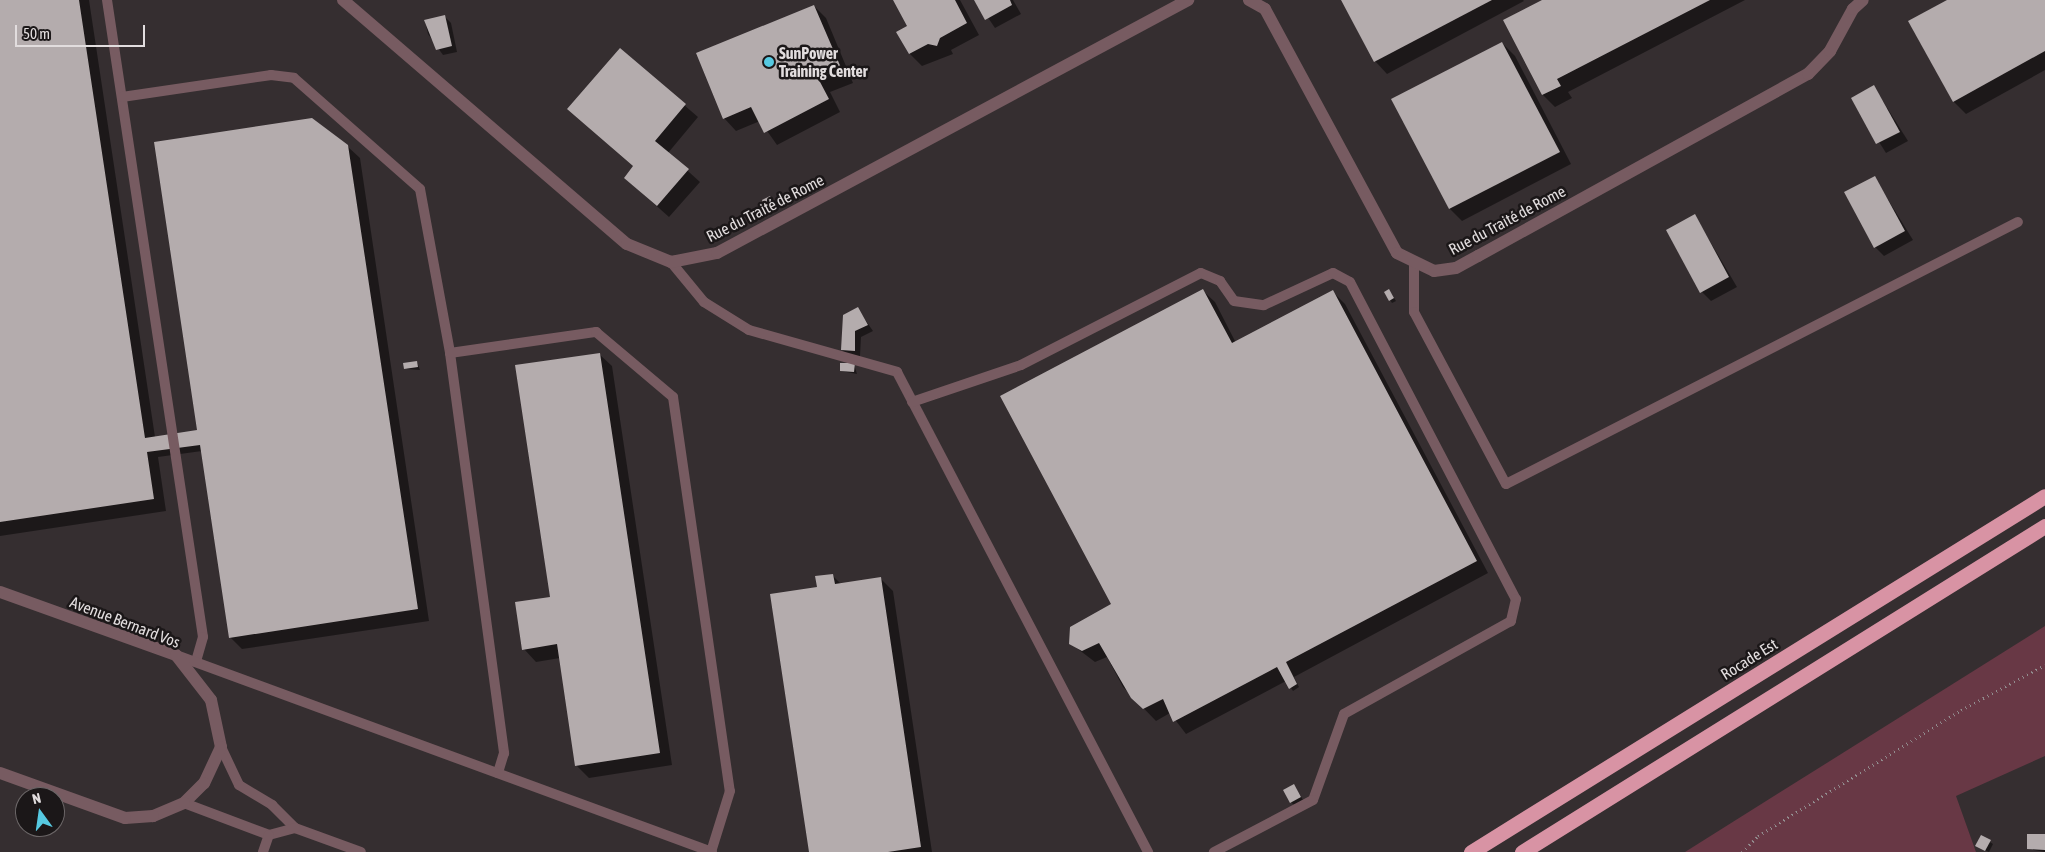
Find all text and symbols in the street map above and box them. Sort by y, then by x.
scale bar [18,15,148,47]
text: 50 m [23,25,50,42]
place label: SunPower Training Center [779,43,868,81]
marker: SunPower Training Center [763,56,775,68]
street label: Rue du Traité de Rome [703,170,827,246]
street label: Rue du Traité de Rome [1445,181,1569,259]
street label: Avenue Bernard Vos [67,592,183,652]
street label: Rocade Est [1717,634,1781,684]
north arrow [15,787,65,837]
text: N [31,790,43,807]

